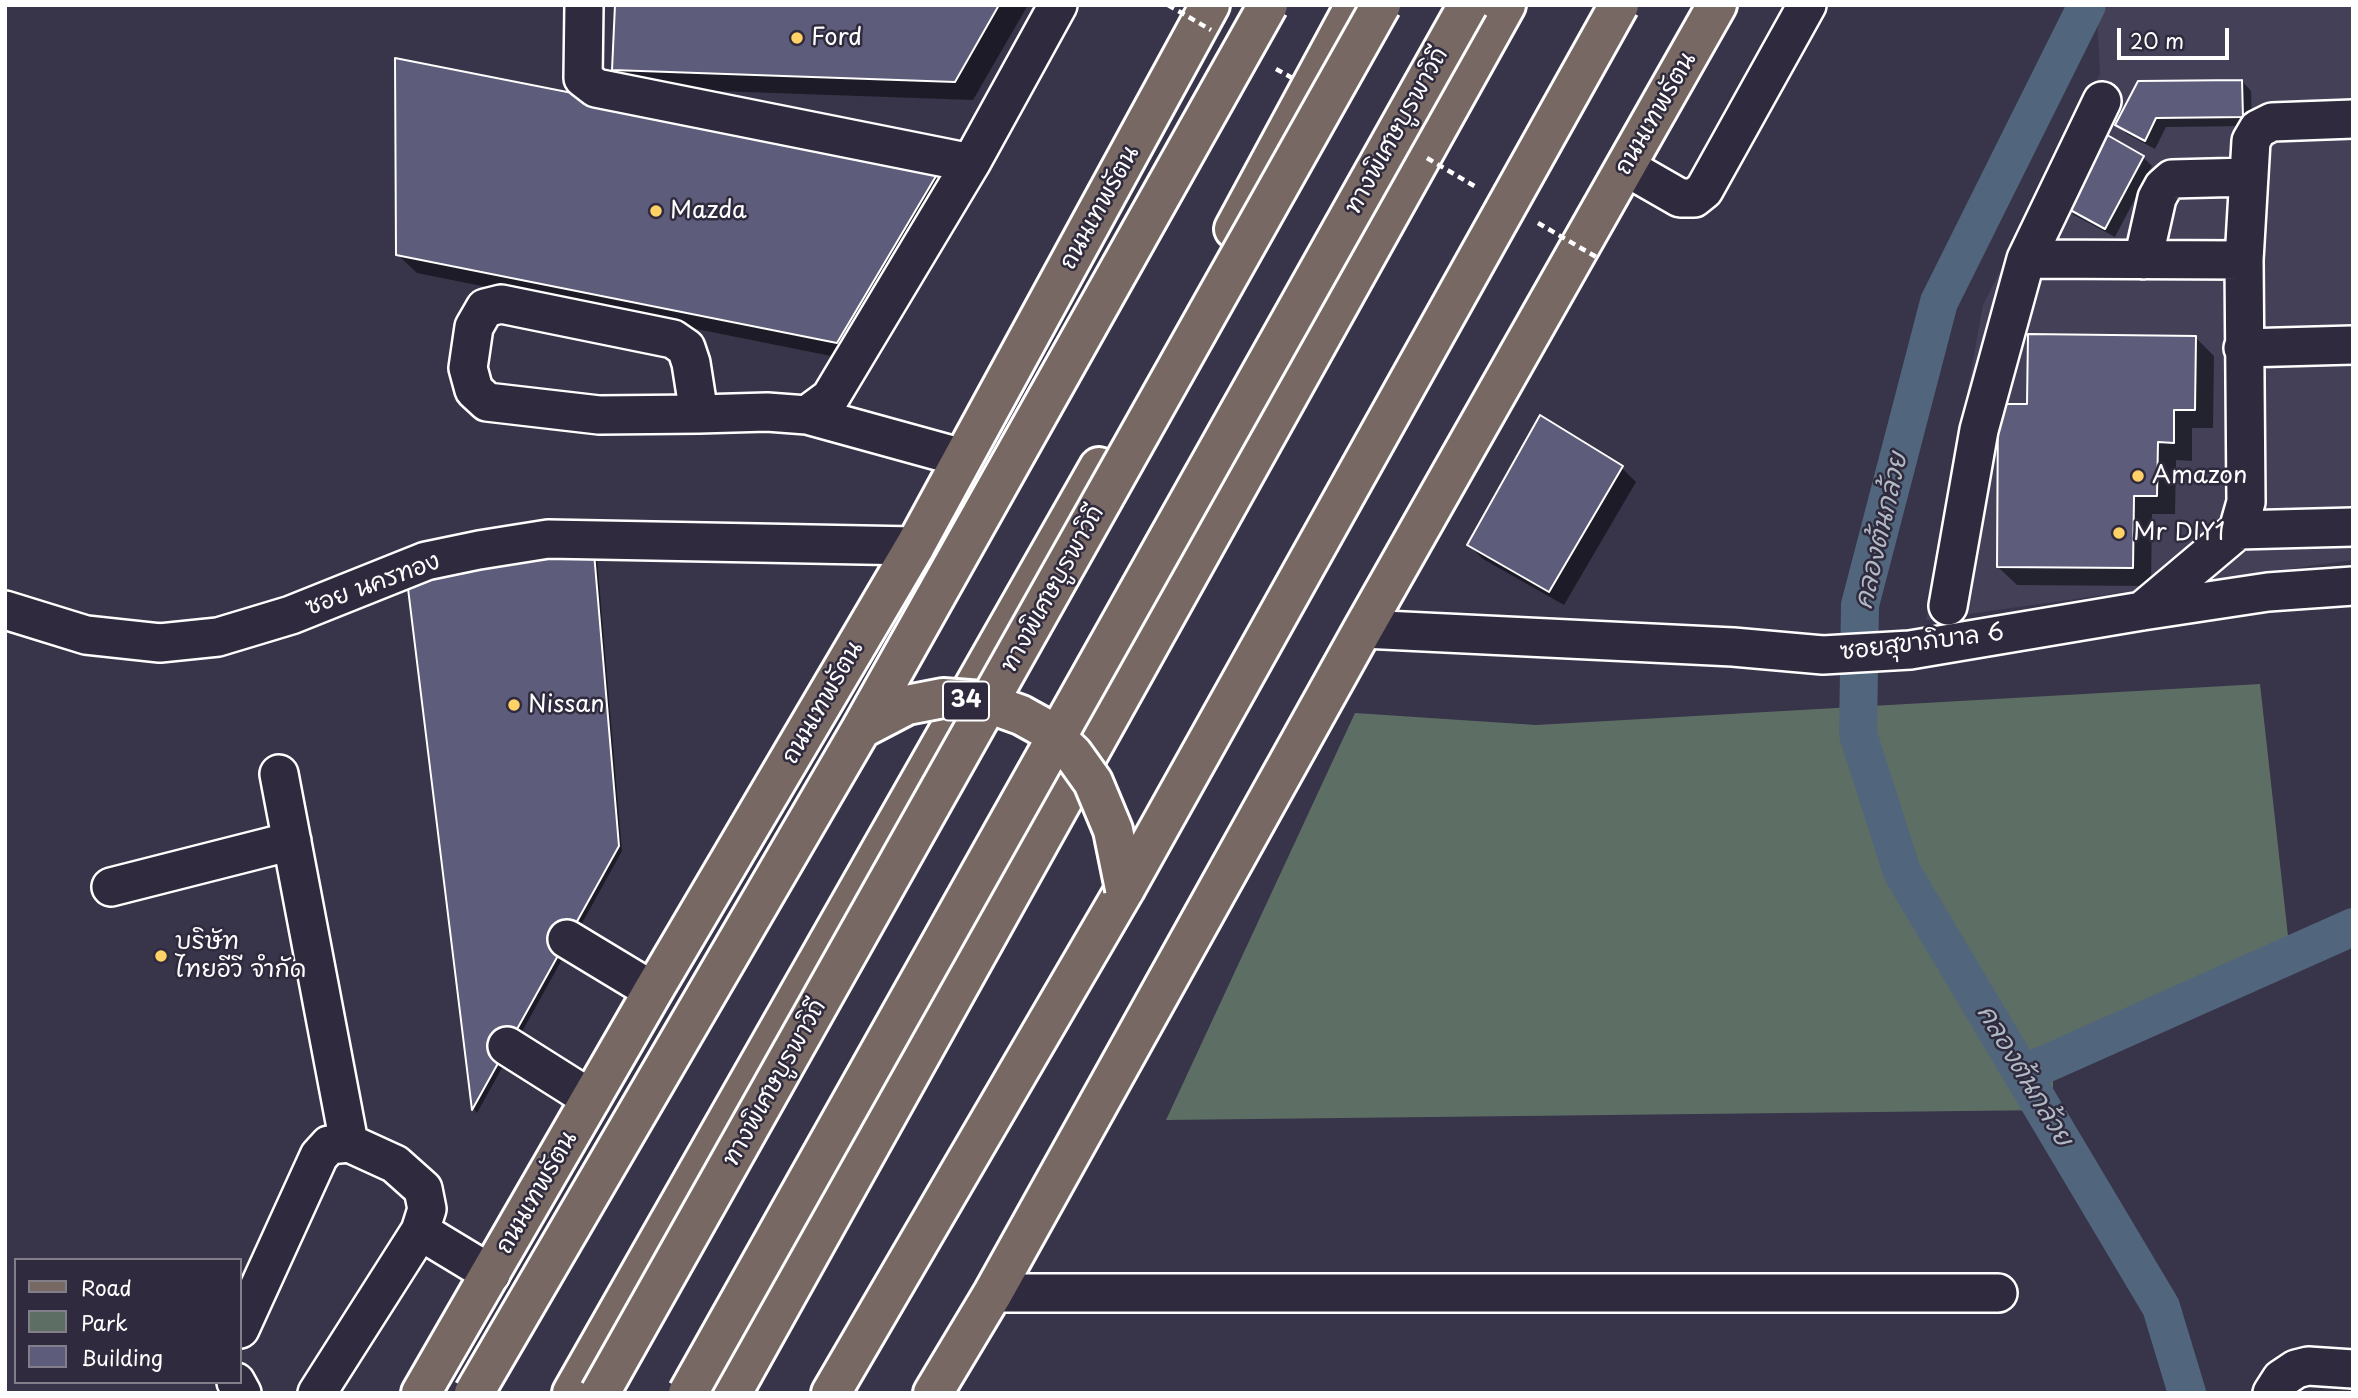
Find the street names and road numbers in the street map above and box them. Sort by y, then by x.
street label: ทางพิเศษบูรพาวิถี [1339,42,1455,220]
street label: ถนนเทพรัตน [1609,48,1703,180]
street label: ถนนเทพรัตน [1054,141,1146,275]
street label: ทางพิเศษบูรพาวิถี [995,500,1111,678]
street label: ซอย นครทอง [302,547,444,623]
street label: ซอยสุขาภิบาล 6 [1838,619,2006,667]
street label: ถนนเทพรัตน [776,637,870,769]
road number: 34 [943,681,989,720]
street label: ทางพิเศษบูรพาวิถี [717,994,833,1172]
street label: ถนนเทพรัตน [490,1127,584,1259]

